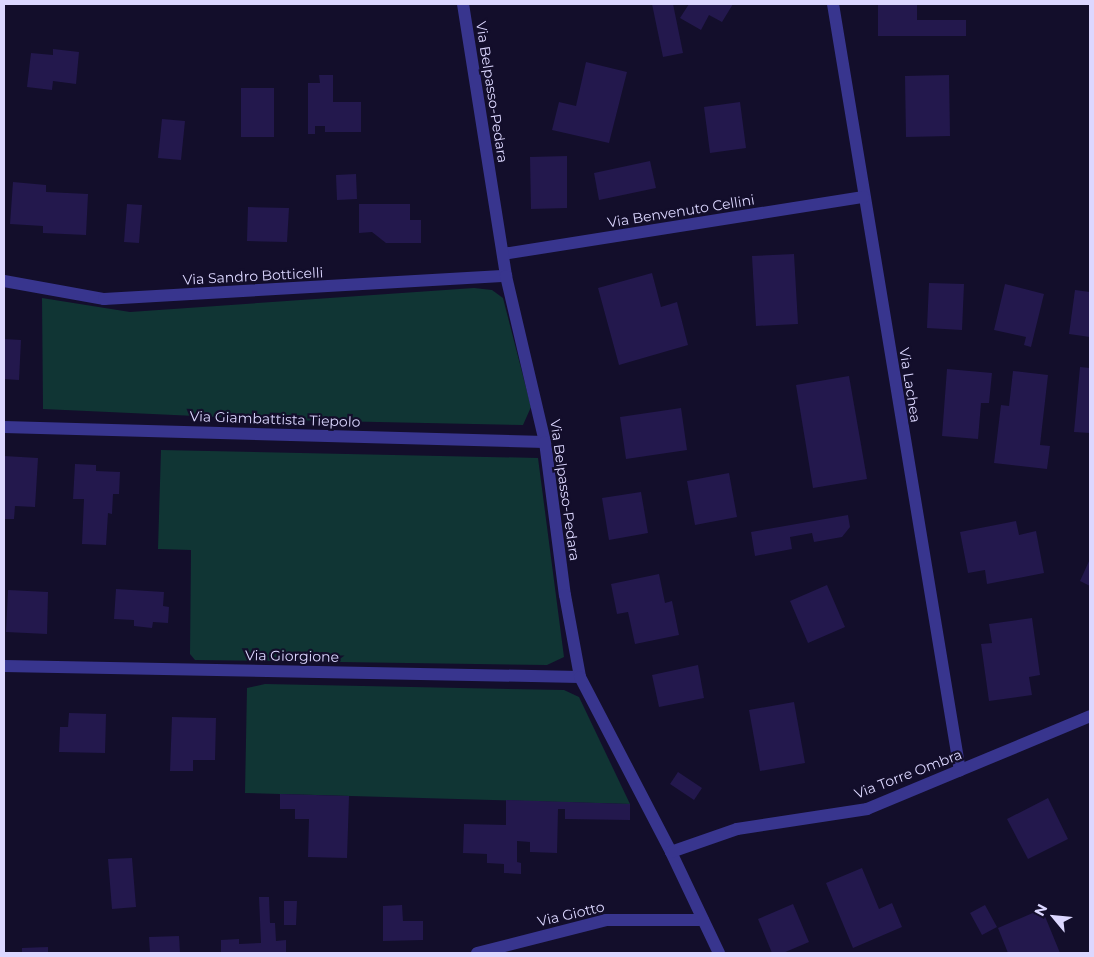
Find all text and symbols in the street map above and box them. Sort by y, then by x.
street label: Via Belpasso-Pedara [473,20,511,164]
street label: Via Benvenuto Cellini [606,191,756,231]
street label: Via Sandro Botticelli [182,264,324,288]
street label: Via Lachea [896,346,924,424]
street label: Via Giambattista Tiepolo [189,408,361,430]
street label: Via Belpasso-Pedara [547,418,583,562]
street label: Via Giorgione [245,647,339,665]
street label: Via Torre Ombra [852,746,964,802]
north arrow [1029,892,1079,942]
street label: Via Giotto [536,898,606,930]
text: N [1030,901,1051,919]

